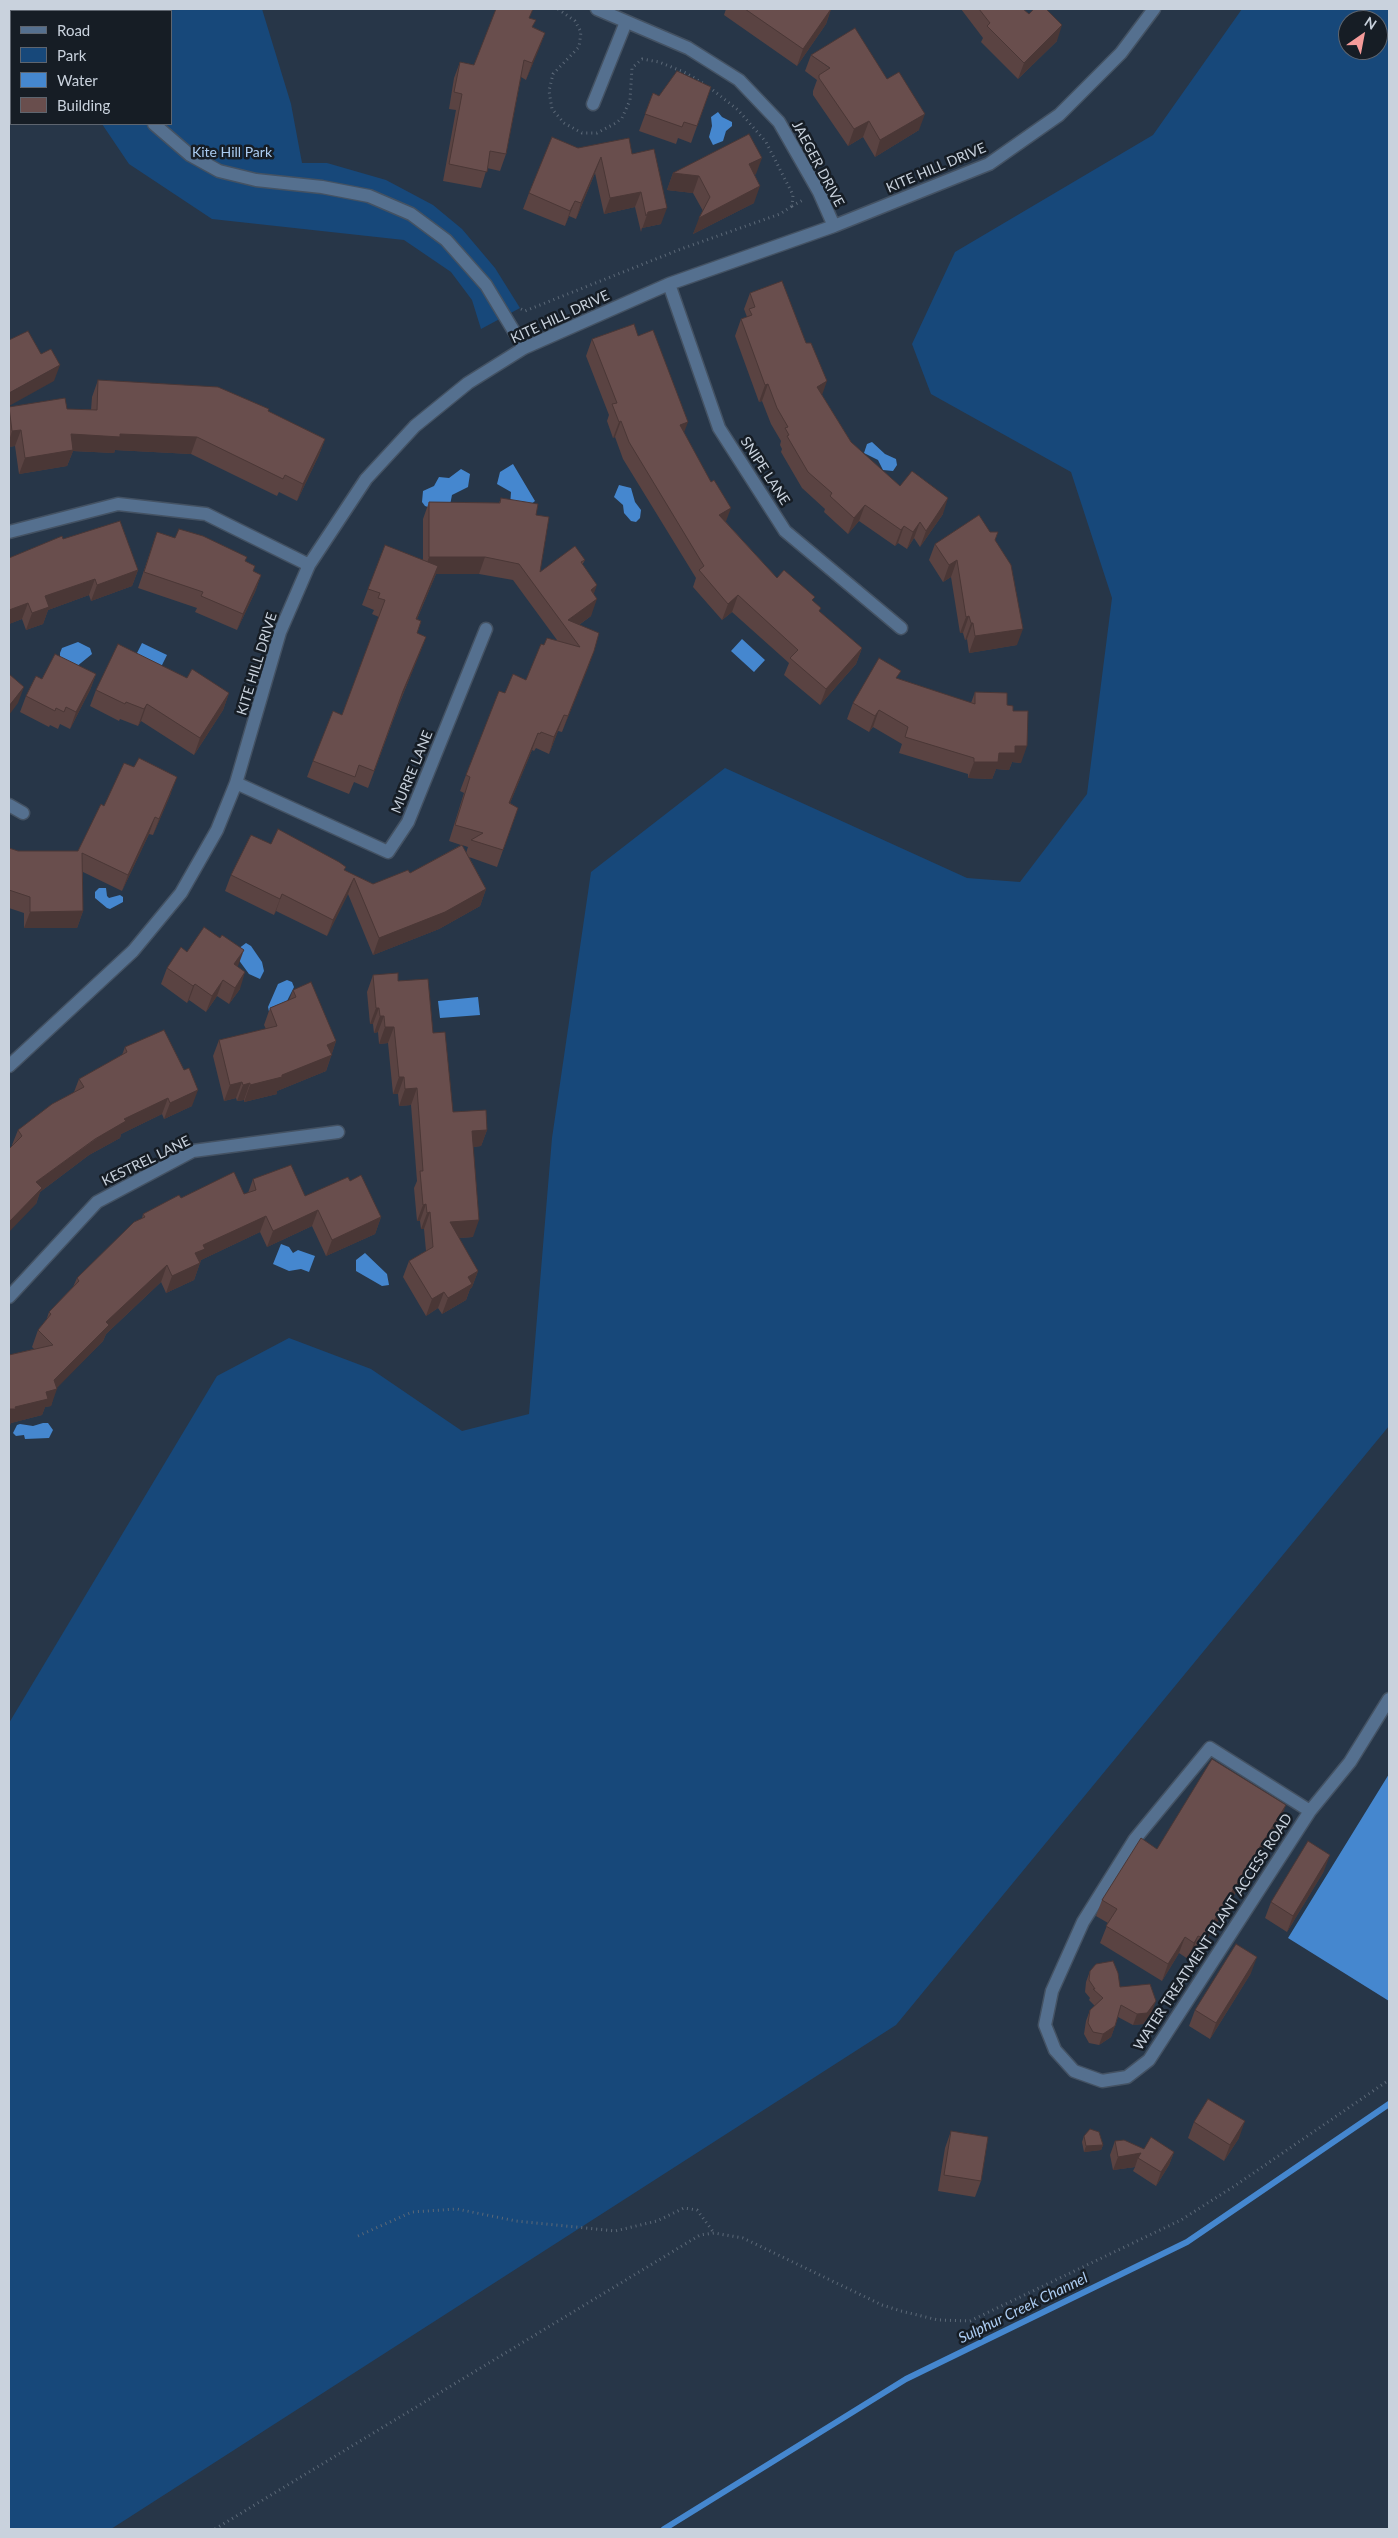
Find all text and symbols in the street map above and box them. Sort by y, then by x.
legend [10,10,172,125]
north arrow [1338,10,1388,60]
text: N [1362,13,1380,33]
text: Road [57,21,90,39]
text: Park [57,46,86,64]
text: Water [57,71,98,89]
text: Building [57,96,110,114]
street label: JAEGER DRIVE [788,118,848,210]
street label: KITE HILL DRIVE [884,139,988,197]
park label: Kite Hill Park [192,144,272,160]
street label: KITE HILL DRIVE [508,287,612,347]
street label: SNIPE LANE [737,434,793,508]
street label: KITE HILL DRIVE [233,611,281,717]
street label: MURRE LANE [388,728,436,816]
street label: KESTREL LANE [99,1132,193,1190]
street label: WATER TREATMENT PLANT ACCESS ROAD [1130,1811,1296,2053]
water label: Sulphur Creek Channel [955,2269,1091,2347]

